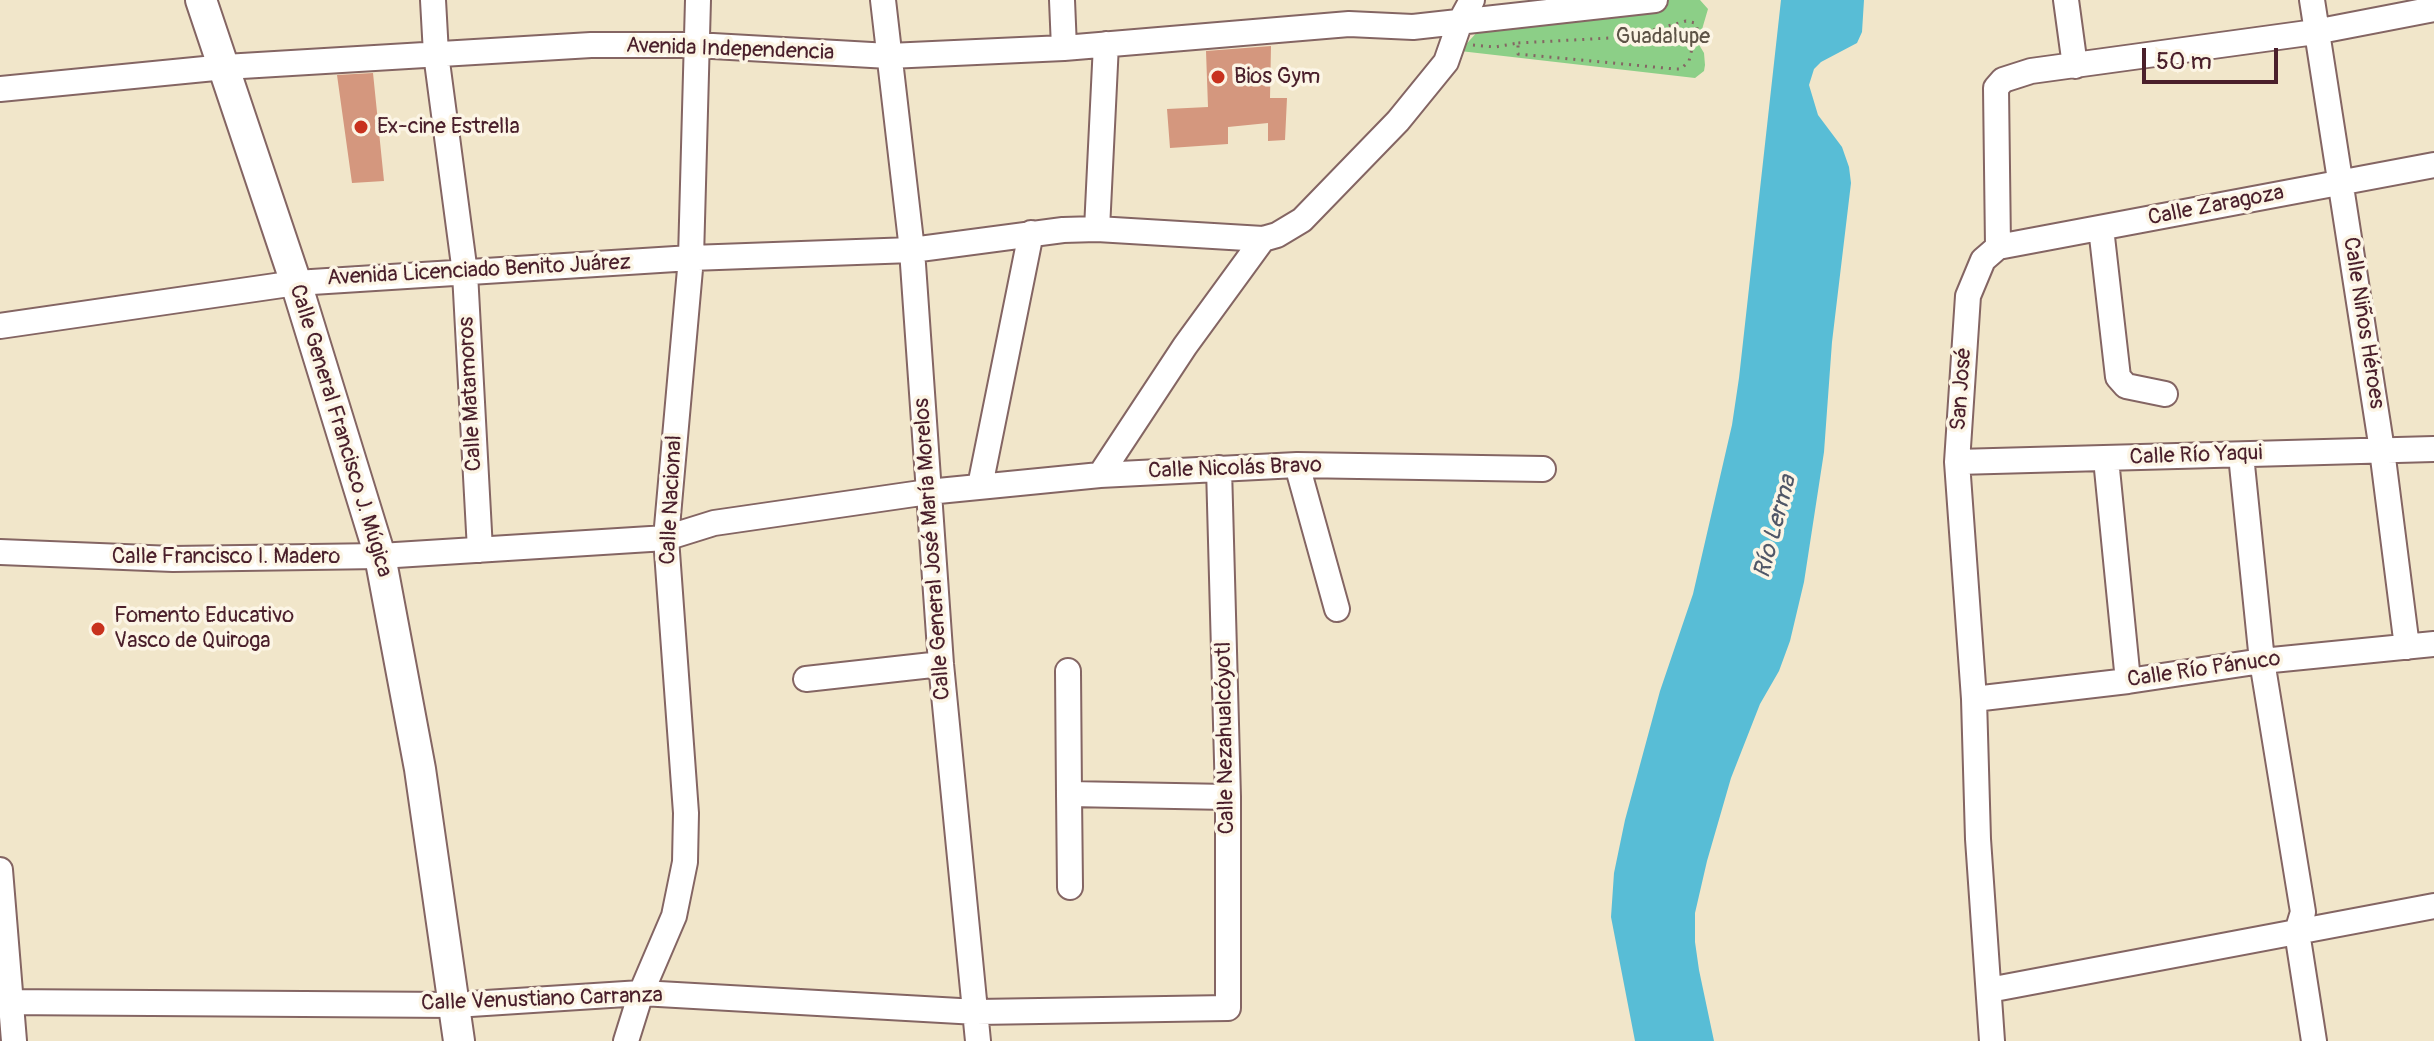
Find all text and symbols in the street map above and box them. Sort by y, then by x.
park label: Guadalupe [1616,24,1710,50]
scale bar [2146,32,2282,82]
street label: Avenida Independencia [625,33,835,67]
text: 50 m [2156,47,2212,76]
place label: Bios Gym [1234,64,1320,90]
marker: Bios Gym [1209,68,1227,86]
place label: Ex-cine Estrella [377,114,520,140]
marker: Ex-cine Estrella [352,118,370,136]
street label: Calle Zaragoza [2146,180,2286,232]
street label: Calle Niños Héroes [2336,235,2390,411]
street label: Avenida Licenciado Benito Juárez [326,250,632,292]
street label: Calle General Francisco J. Múgica [283,281,397,581]
street label: Calle Matamoros [454,316,488,472]
street label: San José [1946,346,1978,432]
street label: Calle General José María Morelos [909,397,957,701]
street label: Calle Nacional [655,435,689,565]
street label: Calle Río Yaqui [2129,440,2263,472]
street label: Calle Nicolás Bravo [1148,453,1322,485]
water label: Río Lerma [1748,473,1804,581]
street label: Calle Francisco I. Madero [112,544,340,570]
place label: Fomento Educativo Vasco de Quiroga [114,603,294,654]
marker: Fomento Educativo Vasco de Quiroga [89,620,107,638]
street label: Calle Nezahualcóyotl [1211,641,1241,835]
street label: Calle Río Pánuco [2126,646,2282,694]
street label: Calle Venustiano Carranza [421,983,663,1017]

